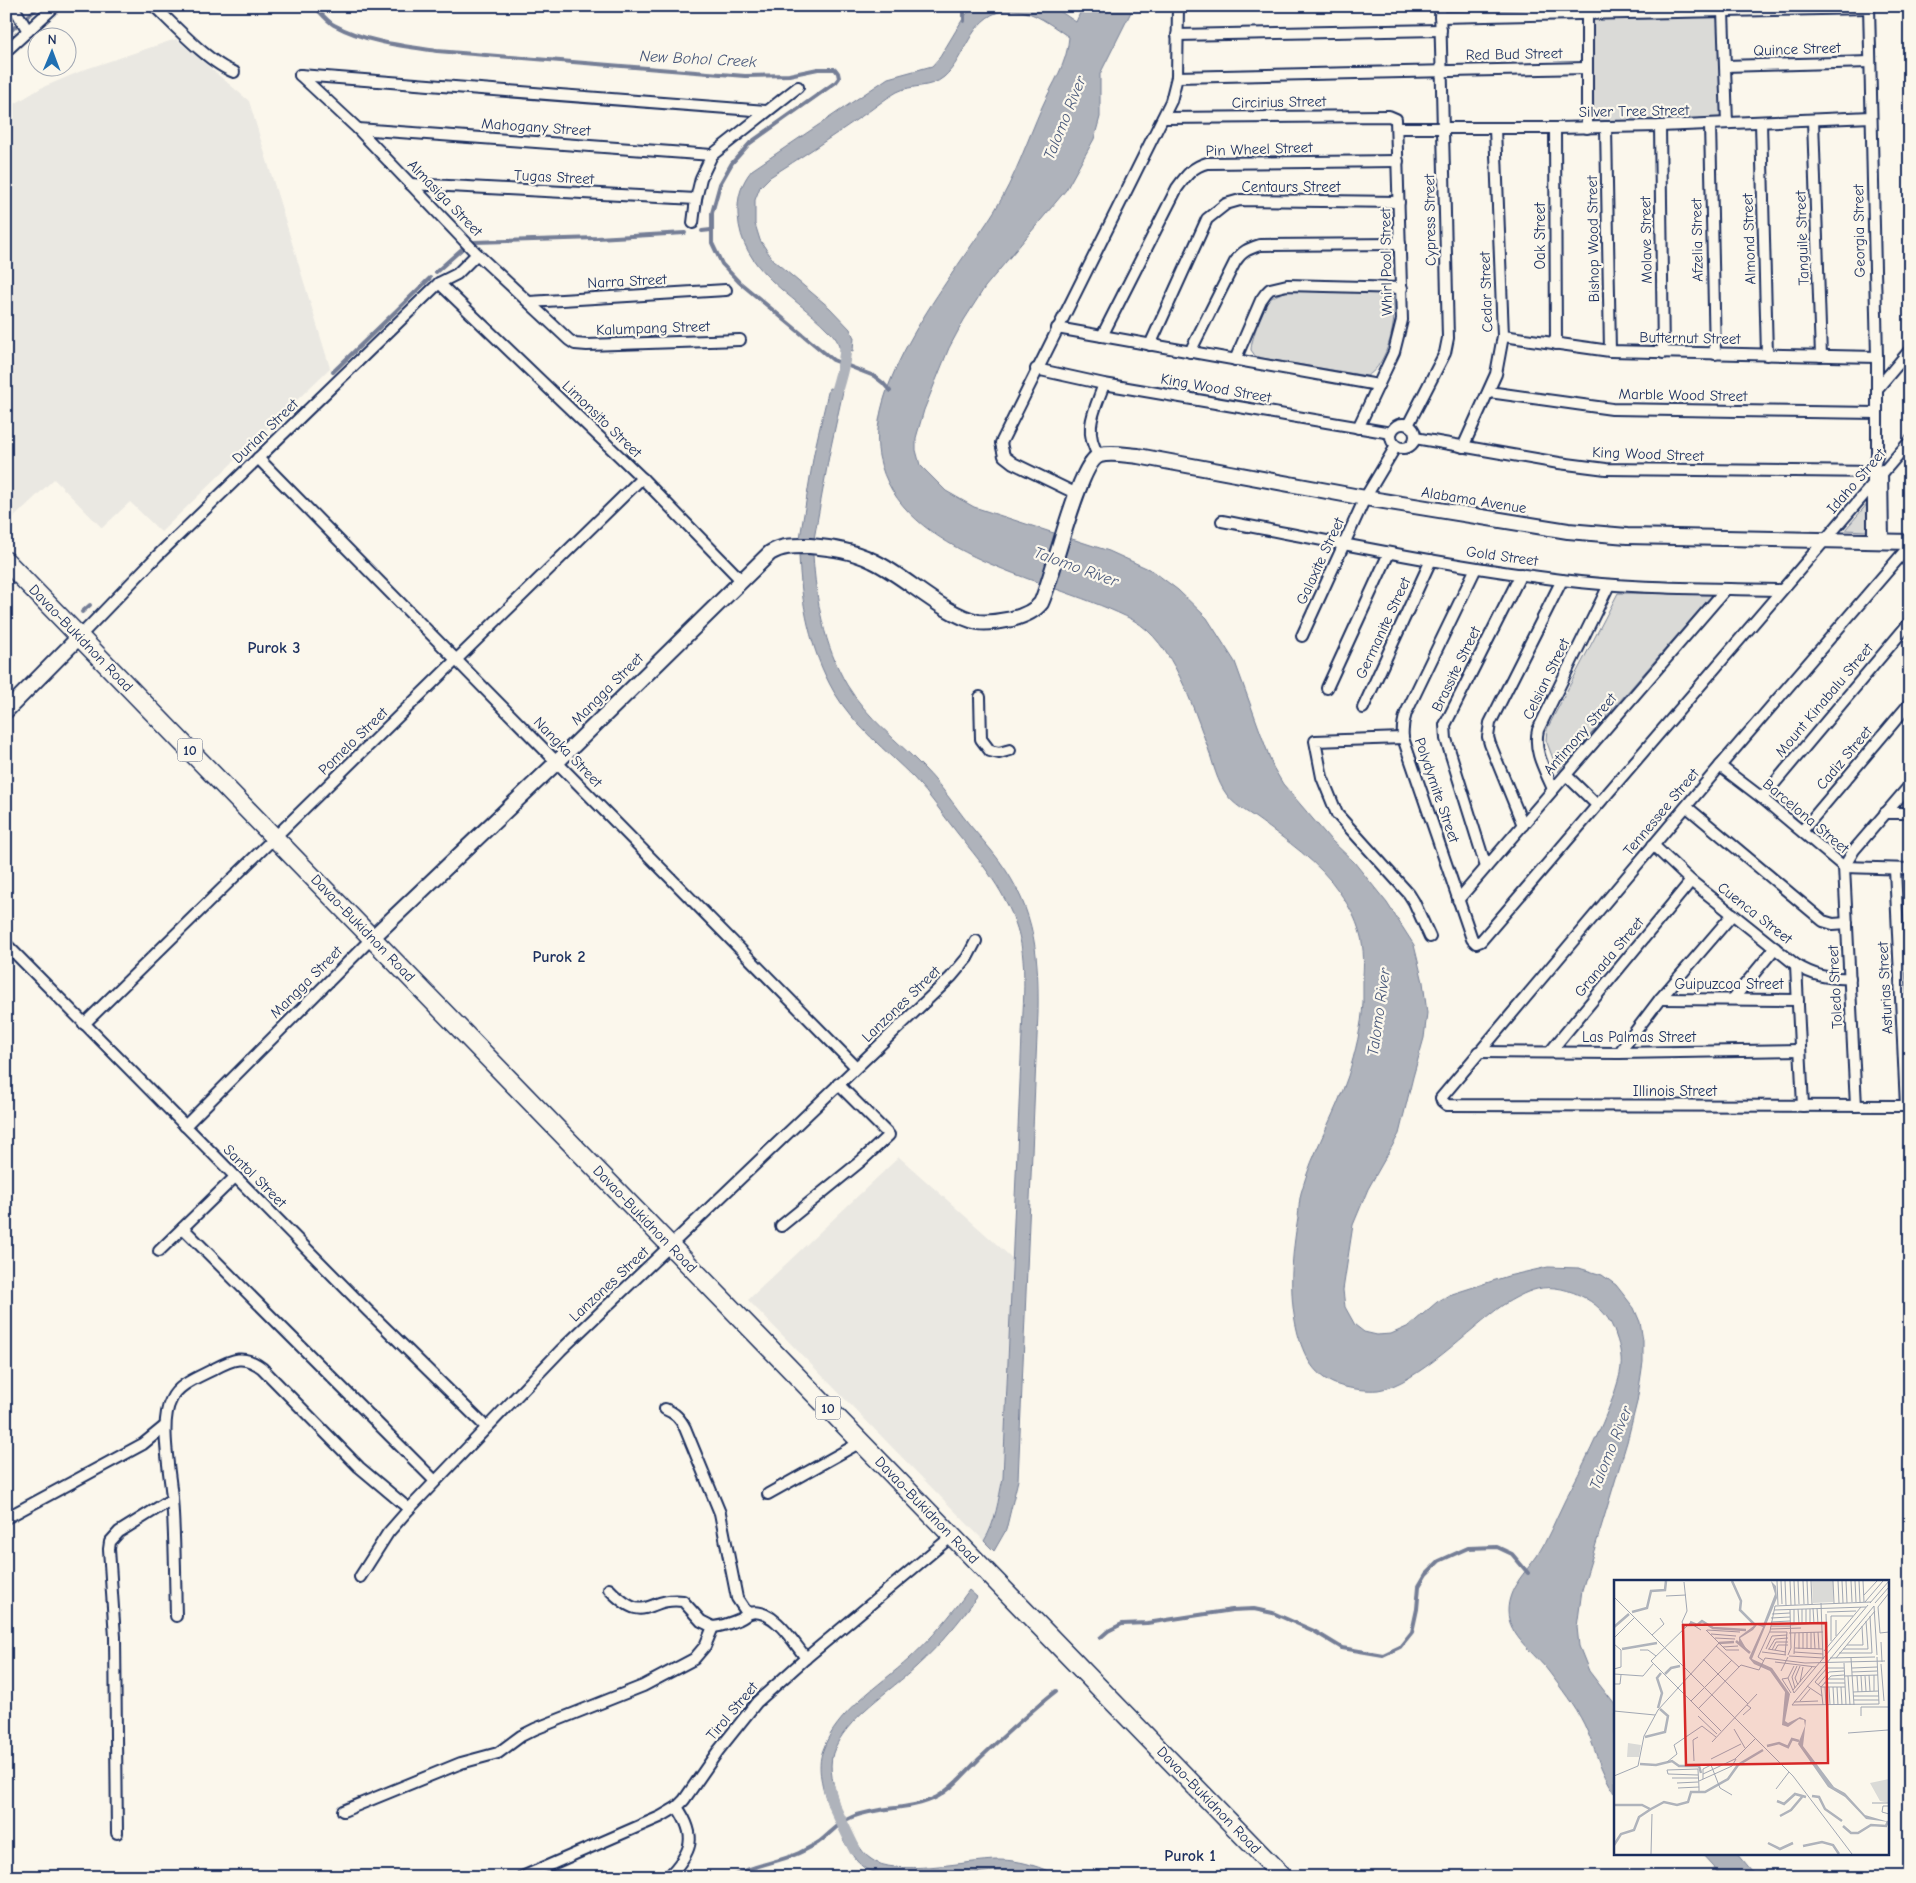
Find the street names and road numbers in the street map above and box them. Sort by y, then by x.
street label: Quince Street [1753,38,1842,60]
street label: Red Bud Street [1465,44,1563,64]
street label: Circirius Street [1232,92,1327,112]
street label: Silver Tree Street [1579,101,1690,121]
street label: Mahogany Street [481,114,592,140]
street label: Pin Wheel Street [1205,138,1314,160]
street label: Almasiga Street [404,156,487,241]
street label: Tugas Street [514,166,595,188]
street label: Cypress Street [1420,173,1440,266]
street label: Bishop Wood Street [1583,175,1603,302]
street label: Centaurs Street [1241,178,1341,196]
street label: Georgia Street [1849,183,1869,278]
street label: Tanguile Street [1791,190,1813,286]
street label: Almond Street [1738,192,1760,285]
street label: Molave Street [1636,195,1656,284]
street label: Afzelia Street [1687,197,1707,282]
street label: Oak Street [1531,202,1549,270]
street label: Whirl Pool Street [1376,207,1396,316]
street label: Cedar Street [1476,251,1496,333]
street label: Narra Street [587,270,668,292]
street label: Kalumpang Street [596,317,711,339]
street label: Butternut Street [1639,328,1742,348]
street label: King Wood Street [1159,369,1273,407]
street label: Limonsito Street [559,377,646,462]
street label: Marble Wood Street [1618,385,1748,405]
street label: Durian Street [228,394,302,467]
street label: King Wood Street [1592,443,1705,465]
street label: Idaho Street [1823,444,1890,517]
street label: Alabama Avenue [1420,483,1528,517]
street label: Galaxite Street [1292,514,1348,607]
street label: Gold Street [1465,542,1540,570]
street label: Germanite Street [1352,574,1415,682]
street label: Davao-Bukidnon Road [25,581,137,695]
street label: Brassite Street [1428,623,1485,715]
street label: Celsian Street [1519,635,1574,723]
street label: Mount Kinabalu Street [1771,639,1877,761]
street label: Mangga Street [567,649,647,729]
street label: Antimony Street [1540,689,1621,779]
street label: Pomelo Street [315,703,392,779]
street label: Nangka Street [530,713,607,792]
street label: Cadiz Street [1812,722,1876,793]
street label: Polydymite Street [1411,735,1464,846]
road number: 10 [178,738,202,762]
street label: Tennessee Street [1619,764,1703,859]
street label: Barcelona Street [1759,775,1853,858]
street label: Davao-Bukidnon Road [307,871,419,985]
street label: Cuenca Street [1714,878,1797,948]
street label: Granada Street [1570,913,1648,1000]
street label: Asturias Street [1874,940,1896,1035]
street label: Mangga Street [266,942,346,1022]
street label: Toledo Street [1824,944,1846,1029]
street label: Lanzones Street [858,962,944,1046]
street label: Guipuzcoa Street [1674,975,1784,993]
street label: Las Palmas Street [1582,1028,1697,1046]
street label: Illinois Street [1633,1082,1718,1100]
street label: Santol Street [220,1141,291,1212]
street label: Davao-Bukidnon Road [589,1162,701,1276]
street label: Lanzones Street [566,1242,653,1325]
road number: 10 [816,1396,840,1420]
street label: Davao-Bukidnon Road [871,1453,983,1567]
street label: Tirol Street [702,1678,762,1744]
street label: Davao-Bukidnon Road [1153,1743,1265,1857]

